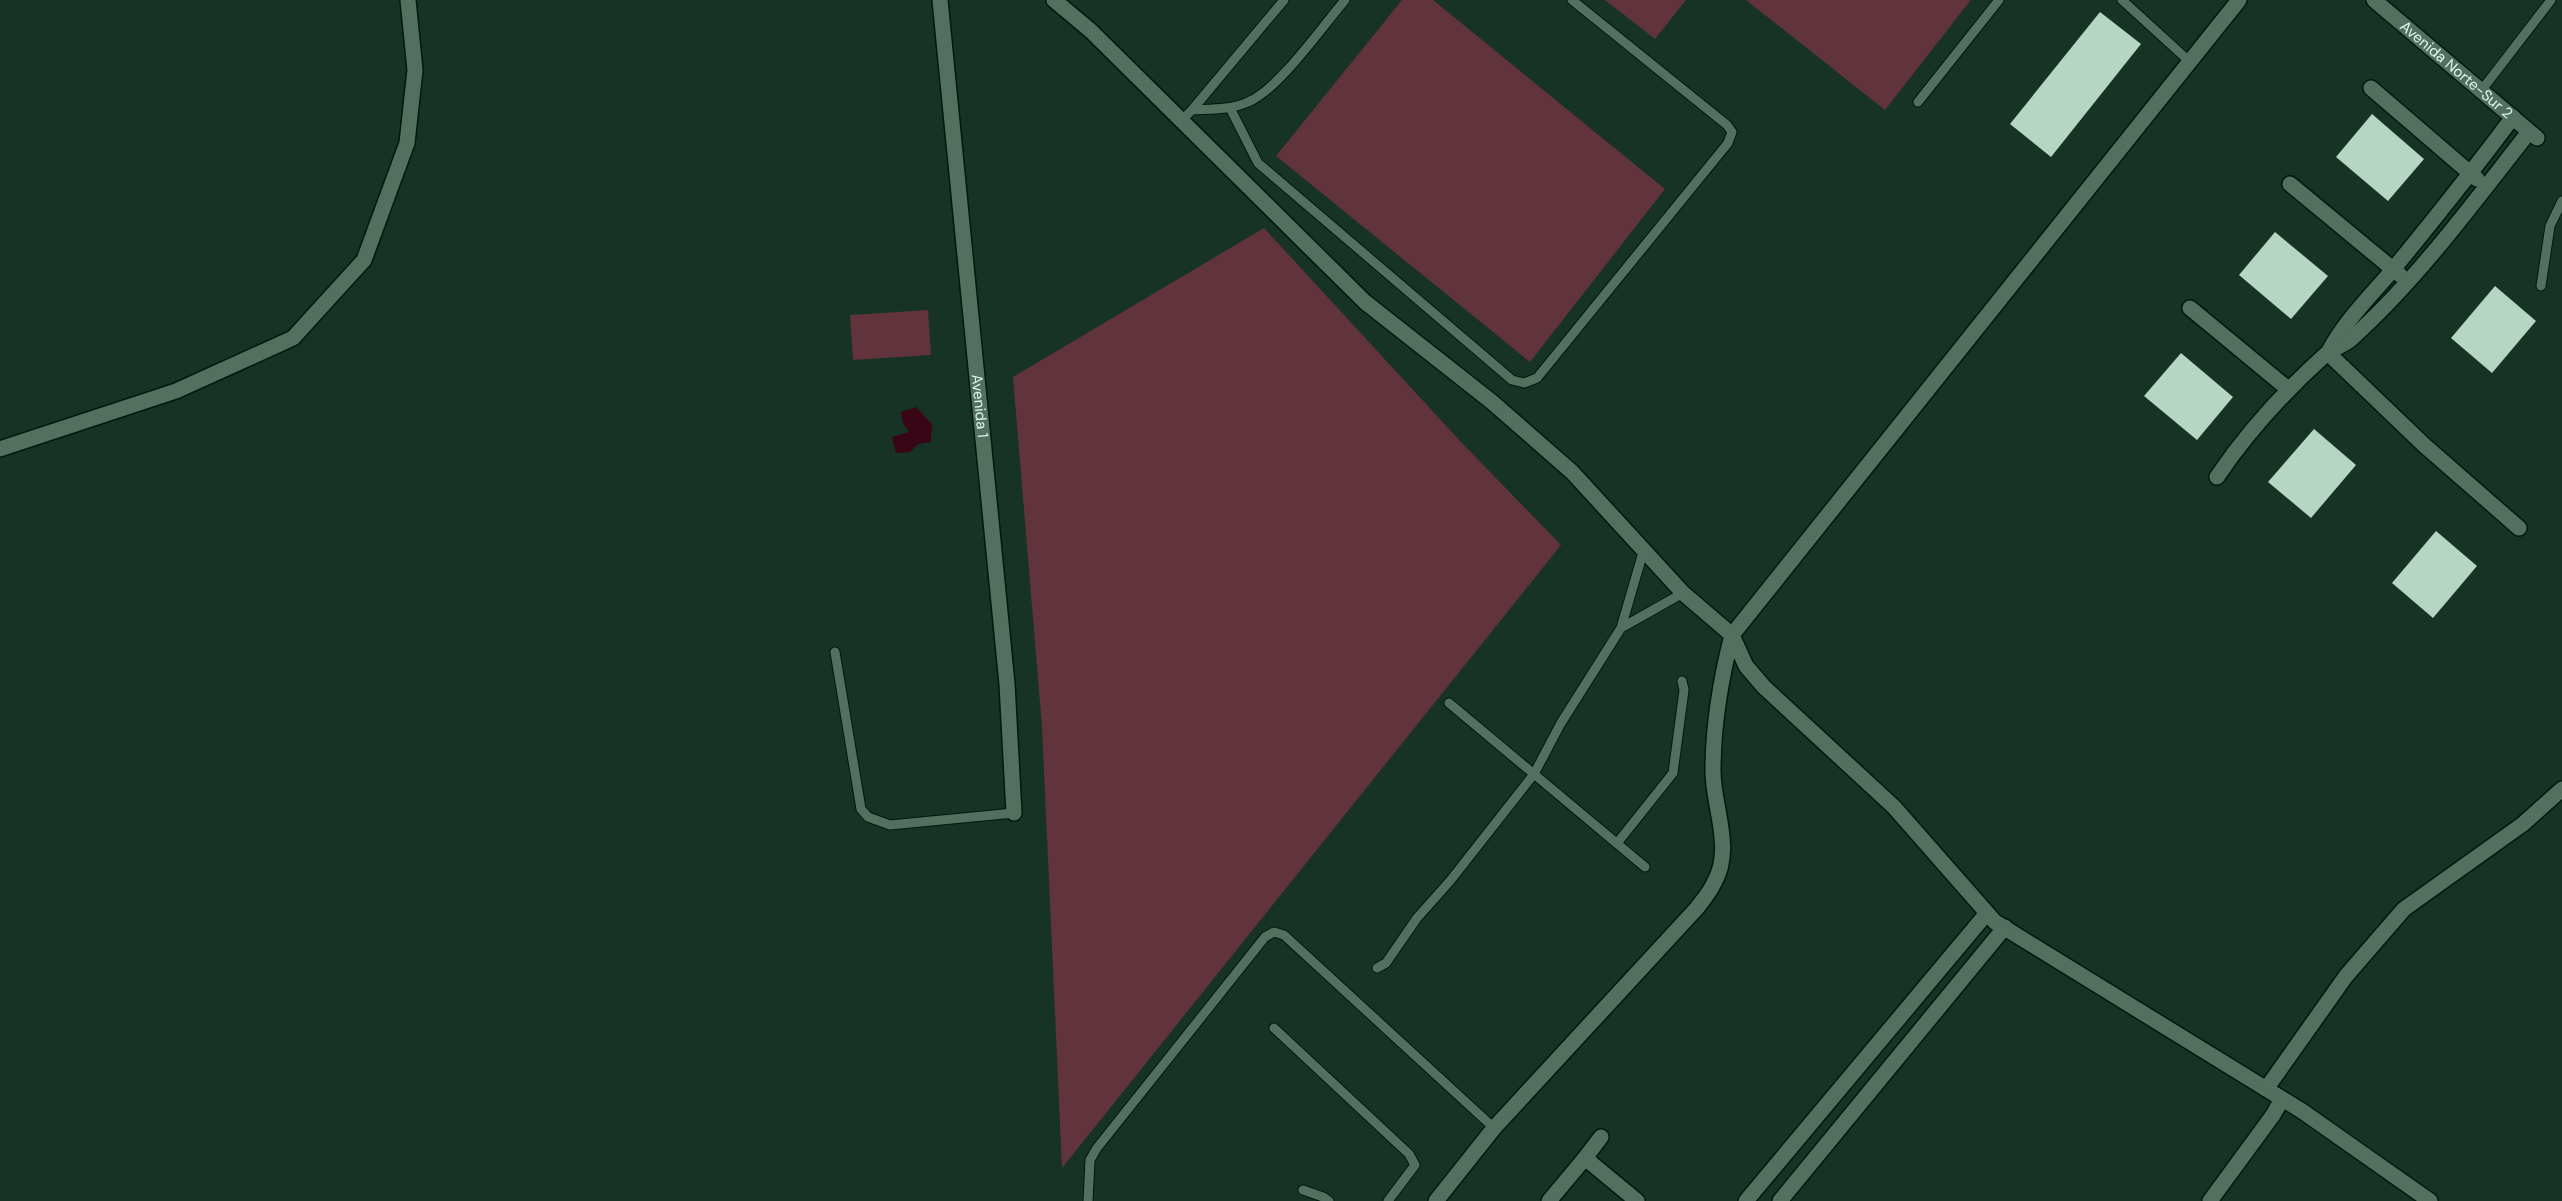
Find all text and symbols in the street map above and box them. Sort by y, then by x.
street label: Avenida Norte-Sur 2 [2396,16,2517,123]
street label: Avenida 1 [967,373,993,439]

